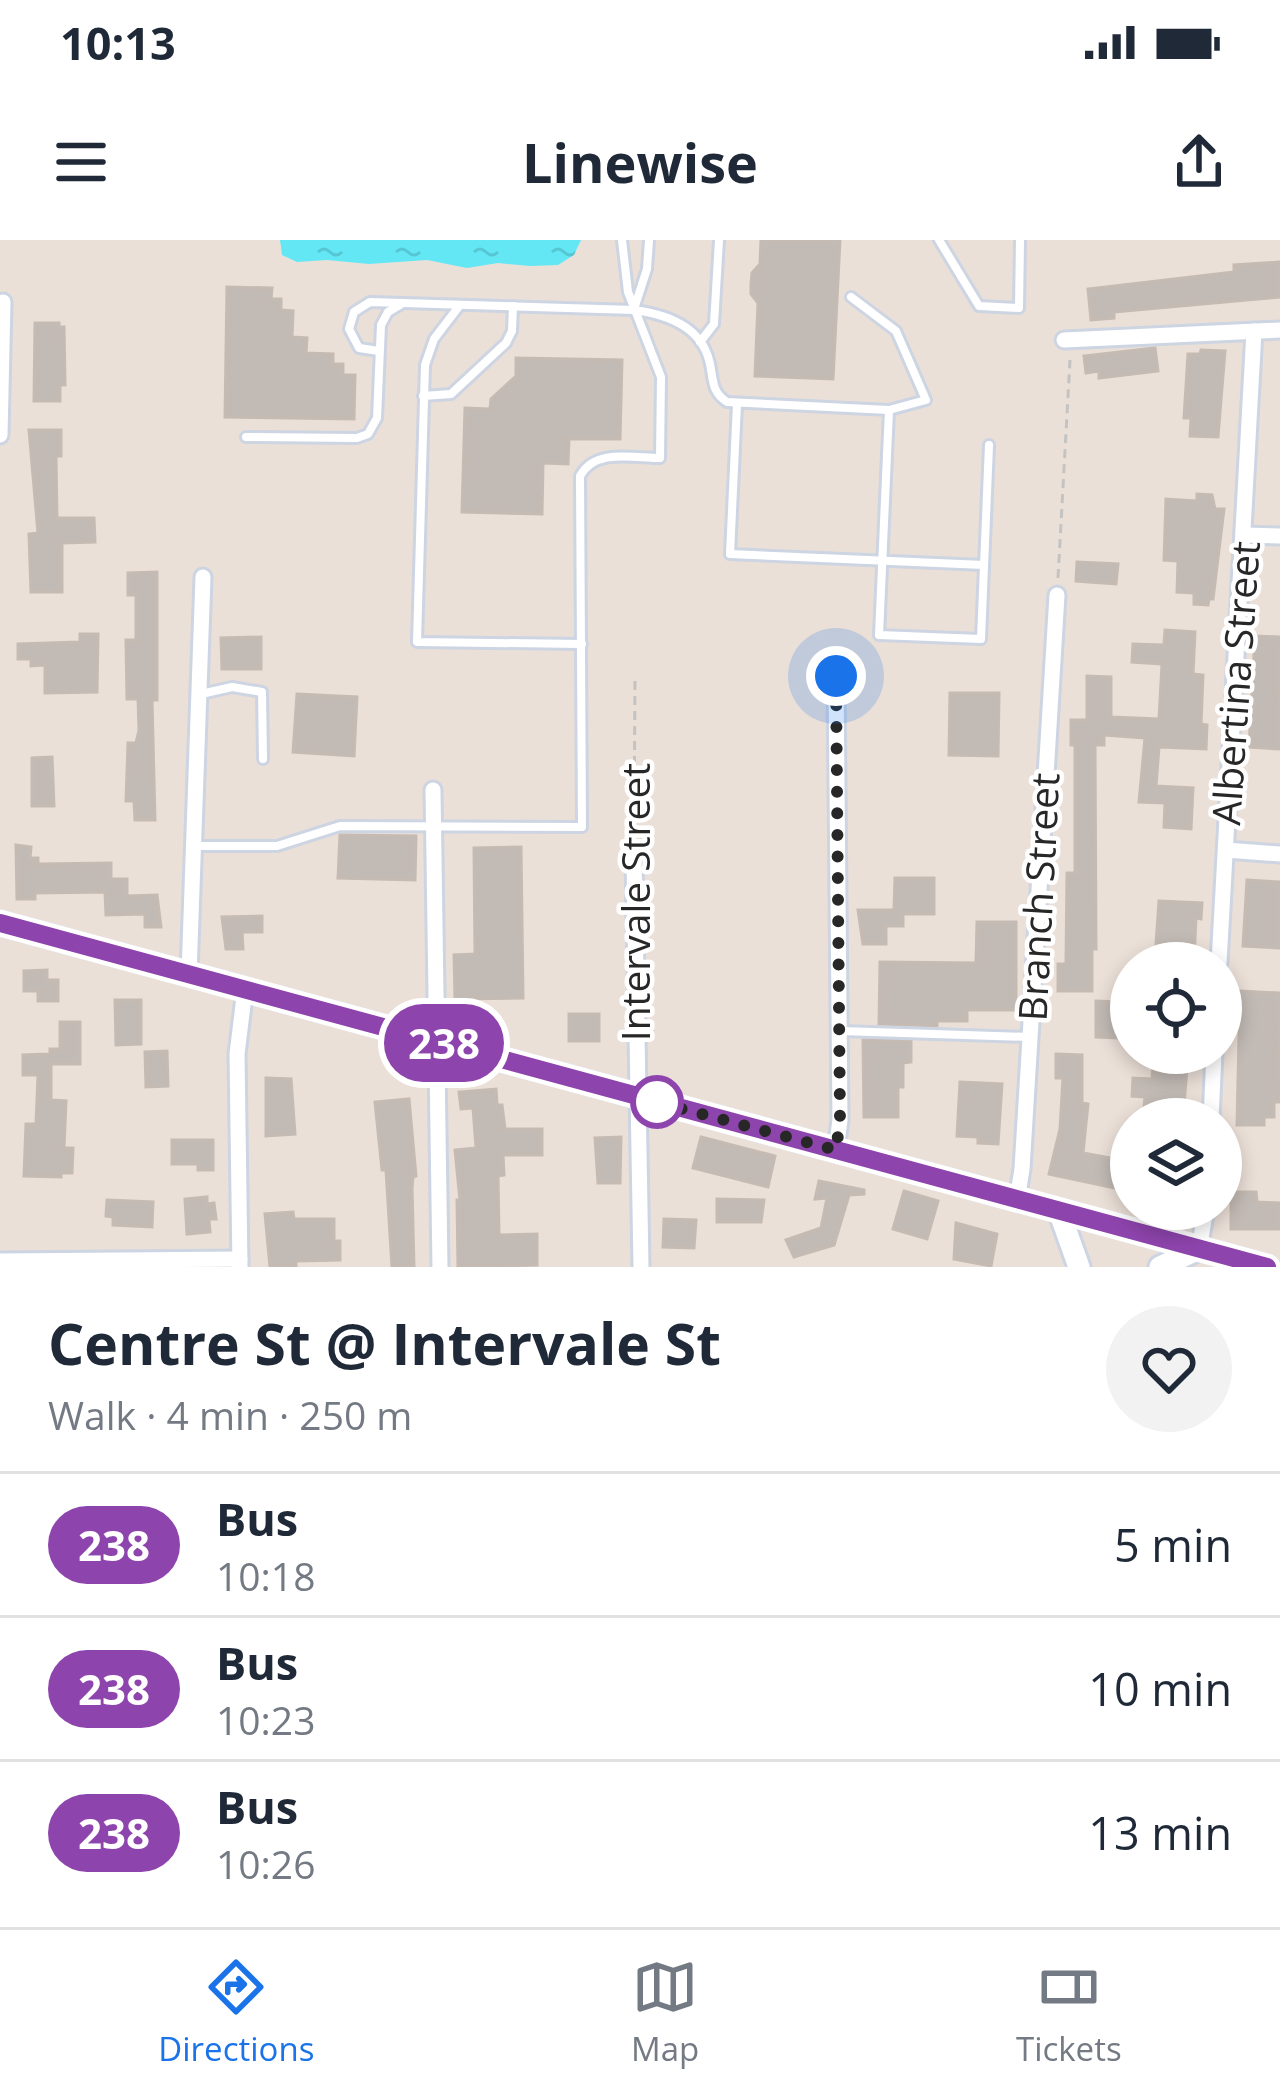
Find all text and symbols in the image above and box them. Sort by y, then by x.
text: 10:13 [60,12,176,73]
text: Linewise [522,125,758,199]
icon: menu [48,129,114,195]
icon: share [1166,129,1232,195]
street label: Albertina Street [1198,539,1271,827]
your location [806,646,866,706]
street label: Intervale Street [608,763,661,1041]
street label: Branch Street [1005,772,1070,1022]
map controls [1110,942,1242,1230]
button: locate [1110,942,1242,1074]
line badge: 238 [375,1004,513,1082]
text: 238 [408,1014,480,1071]
unlabelled marker [632,1077,682,1127]
button: layers [1110,1098,1242,1230]
text: Centre St @ Intervale St [48,1304,721,1382]
button: heart [1106,1306,1232,1432]
text: Walk · 4 min · 250 m [48,1388,412,1441]
text: Bus [216,1488,298,1549]
text: 5 min [1114,1514,1232,1575]
text: 238 [78,1516,150,1573]
text: 10:18 [216,1549,315,1602]
text: Bus [216,1632,298,1693]
text: 10 min [1088,1658,1232,1719]
text: 238 [78,1660,150,1717]
text: 10:23 [216,1693,315,1746]
text: Bus [216,1776,298,1837]
text: 13 min [1088,1802,1232,1863]
text: 238 [78,1804,150,1861]
text: 10:26 [216,1837,315,1890]
tab: Directions [158,1954,314,2071]
tab: Map [631,1954,699,2071]
tab: Tickets [1016,1954,1122,2071]

